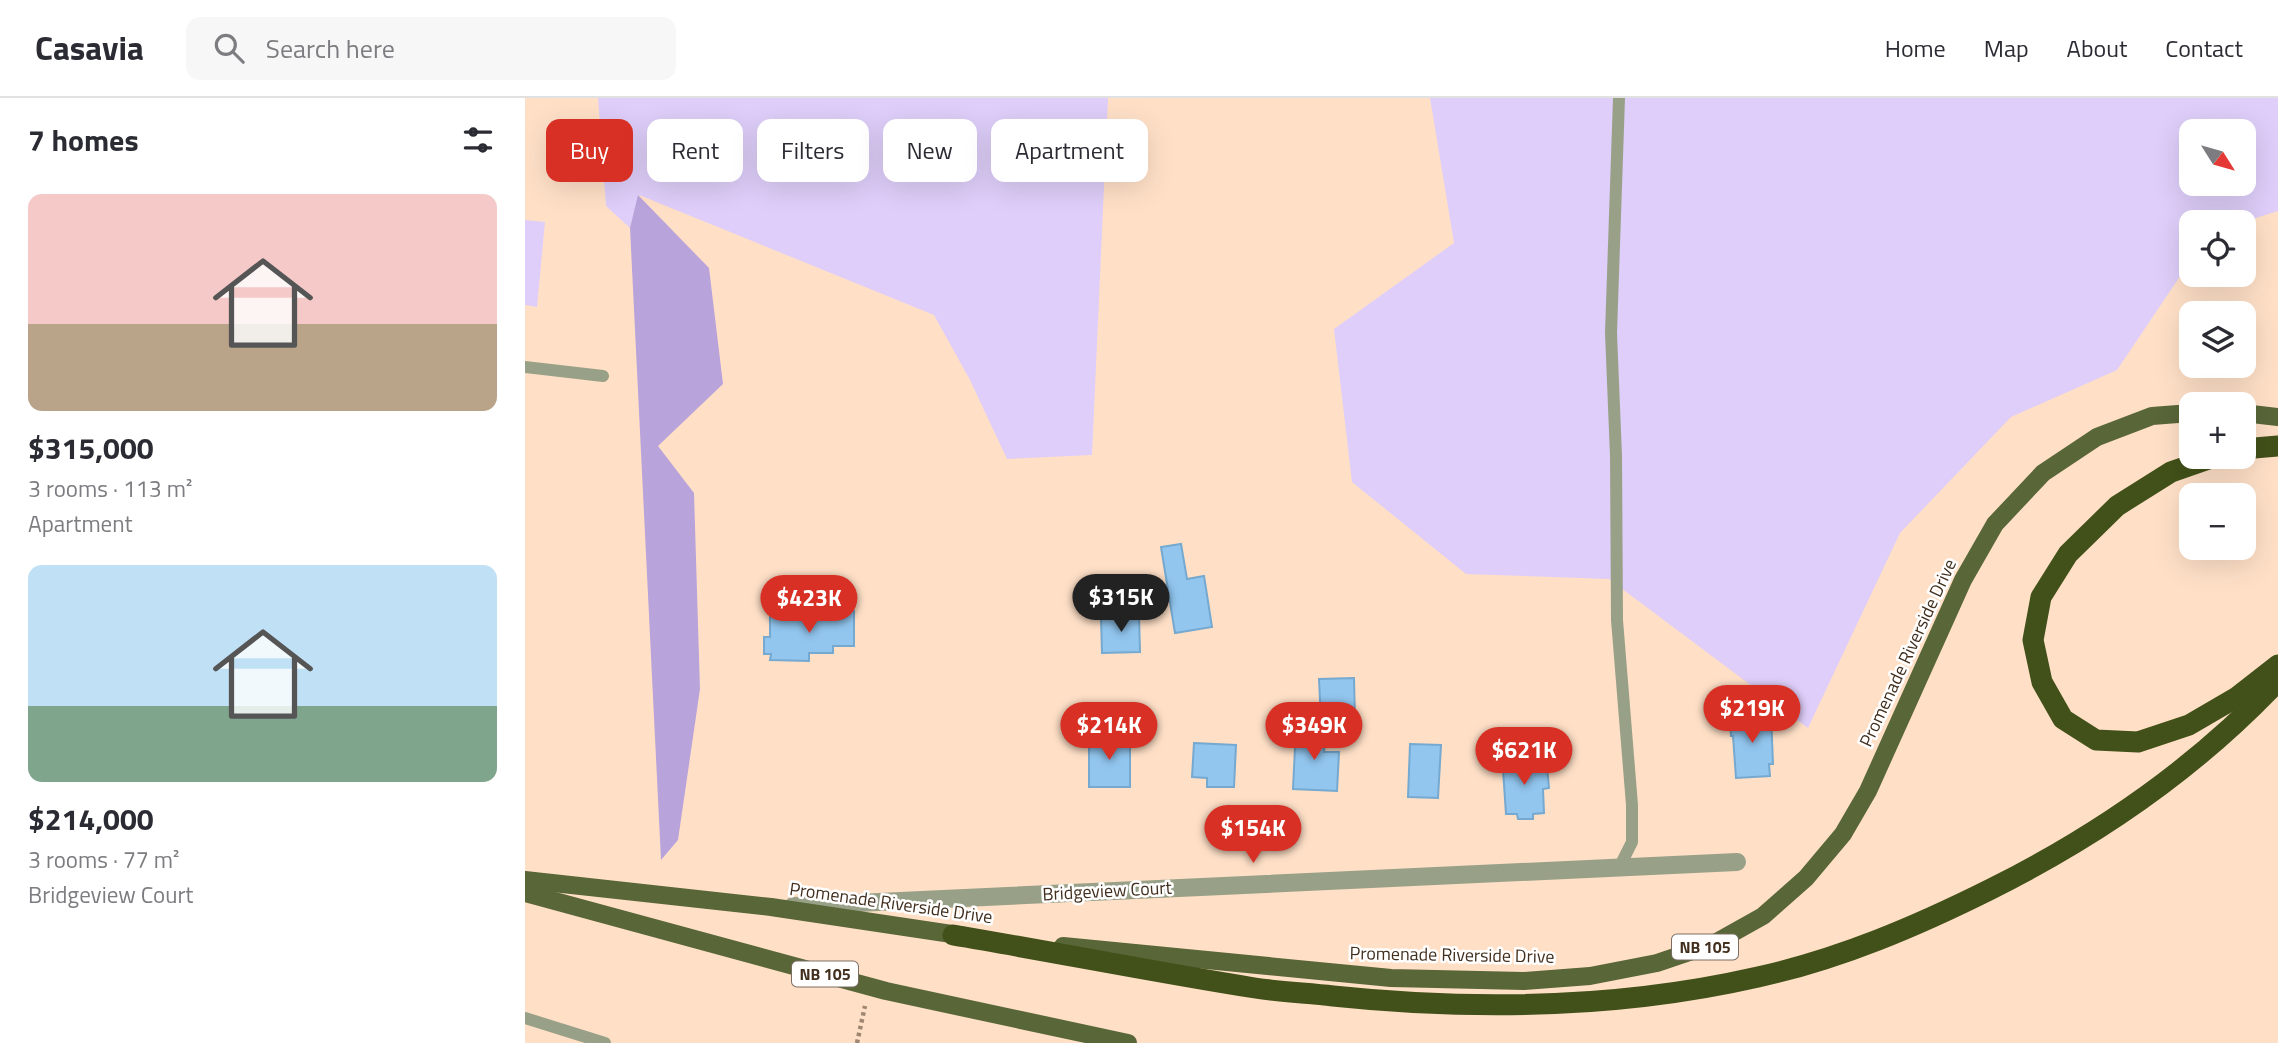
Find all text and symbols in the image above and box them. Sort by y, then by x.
search box [186,17,676,80]
text: Casavia [35,23,144,73]
icon: search [210,29,248,67]
text: Search here [266,29,395,68]
text: Home [1885,30,1946,66]
text: Map [1984,30,2029,66]
text: About [2067,30,2127,66]
text: Contact [2165,30,2243,66]
text: 7 homes [28,117,139,163]
chip: Buy [546,119,633,182]
chip: Rent [647,119,743,182]
chip: Filters [757,119,869,182]
chip: New [883,119,977,182]
chip: Apartment [991,119,1148,182]
north arrow [2179,119,2256,196]
map controls [2179,119,2256,560]
icon: filters [459,121,497,159]
button: locate [2179,210,2256,287]
icon: home [200,240,326,366]
button: layers [2179,301,2256,378]
button: + [2179,392,2256,469]
text: $315,000 [28,425,154,471]
text: 3 rooms · 113 m² [28,471,192,506]
button: − [2179,483,2256,560]
text: Apartment [28,506,133,541]
street label: Promenade Riverside Drive [1852,554,1963,751]
pin: $315K [1072,574,1170,634]
pin: $423K [760,575,858,635]
text: $315K [1088,579,1154,614]
text: $423K [776,580,842,615]
icon: home [200,611,326,737]
pin: $219K [1703,686,1801,745]
text: $219K [1719,690,1785,725]
pin: $214K [1060,702,1158,762]
pin: $349K [1265,702,1363,762]
text: $214K [1076,707,1142,742]
text: $349K [1281,707,1347,742]
pin: $621K [1475,728,1573,787]
text: $621K [1491,732,1557,767]
text: $214,000 [28,796,154,842]
pin: $154K [1204,806,1302,865]
text: $154K [1220,810,1286,845]
text: 3 rooms · 77 m² [28,842,179,877]
street label: Bridgeview Court [1042,874,1173,907]
street label: Promenade Riverside Drive [788,875,994,930]
text: Bridgeview Court [28,877,193,912]
road number: NB 105 [1672,934,1738,960]
street label: Promenade Riverside Drive [1349,939,1555,970]
road number: NB 105 [792,961,858,986]

